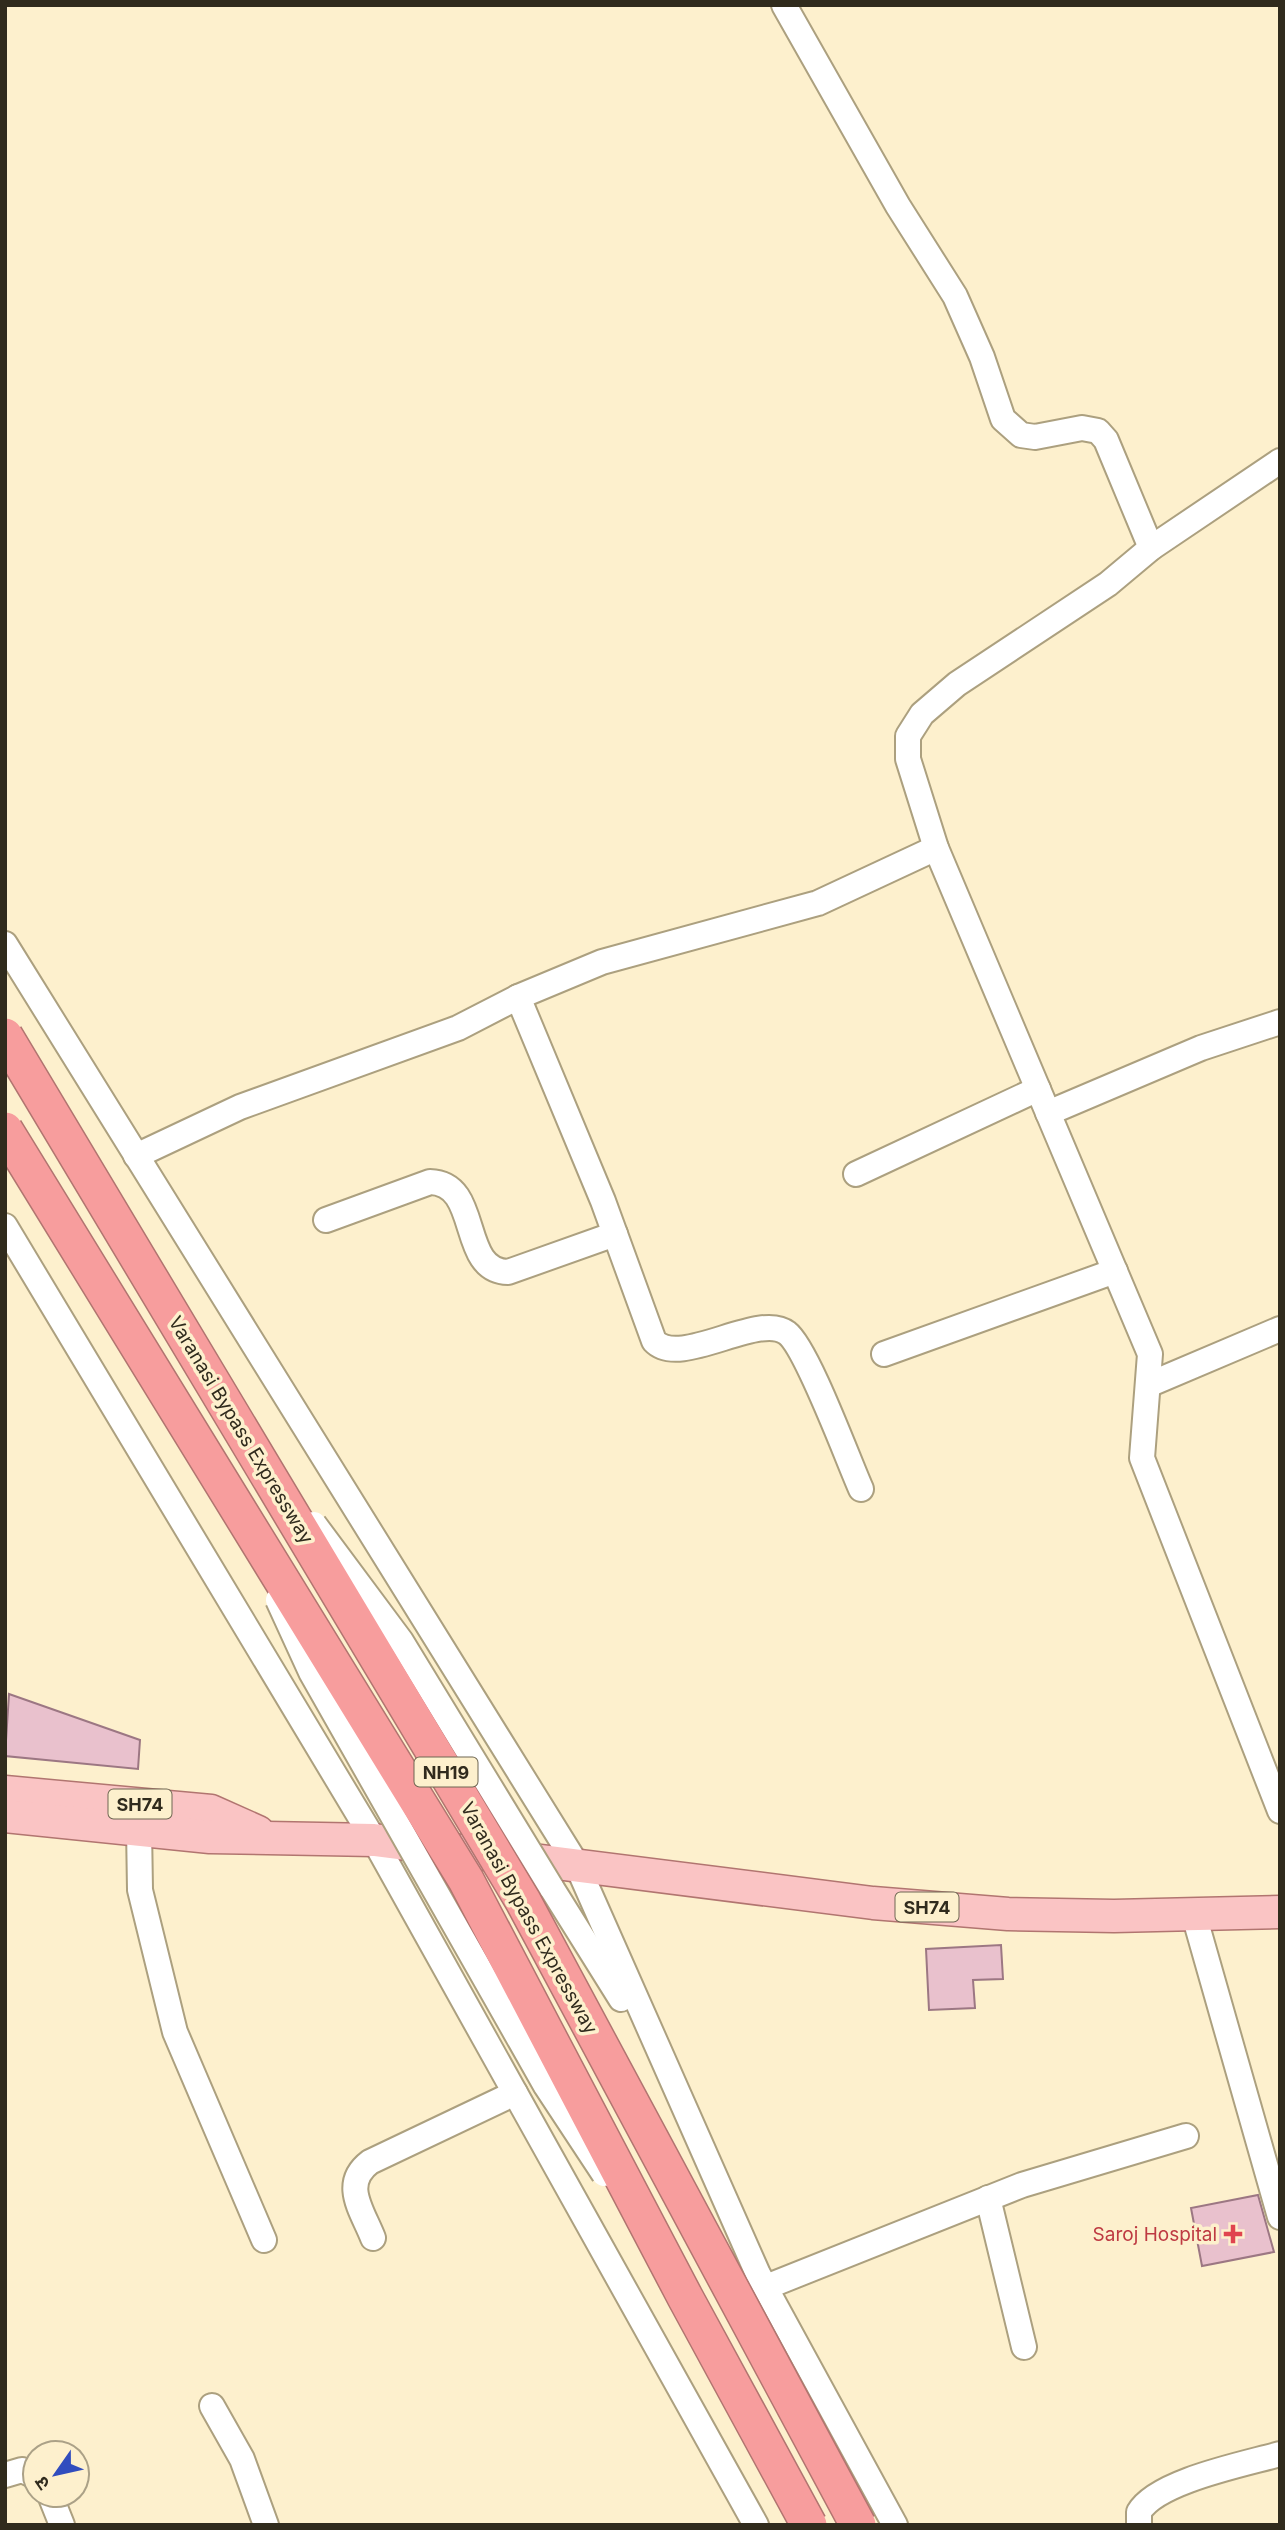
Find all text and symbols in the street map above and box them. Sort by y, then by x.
street label: Varanasi Bypass Expressway [164,1312,318,1548]
road number: NH19 [414,1758,478,1786]
road number: SH74 [108,1790,172,1818]
street label: Varanasi Bypass Expressway [456,1798,603,2038]
road number: SH74 [895,1893,958,1922]
place label: Saroj Hospital [1093,2223,1217,2246]
marker: Saroj Hospital [1223,2224,1243,2244]
north arrow [21,2439,91,2509]
text: उ [29,2471,55,2494]

